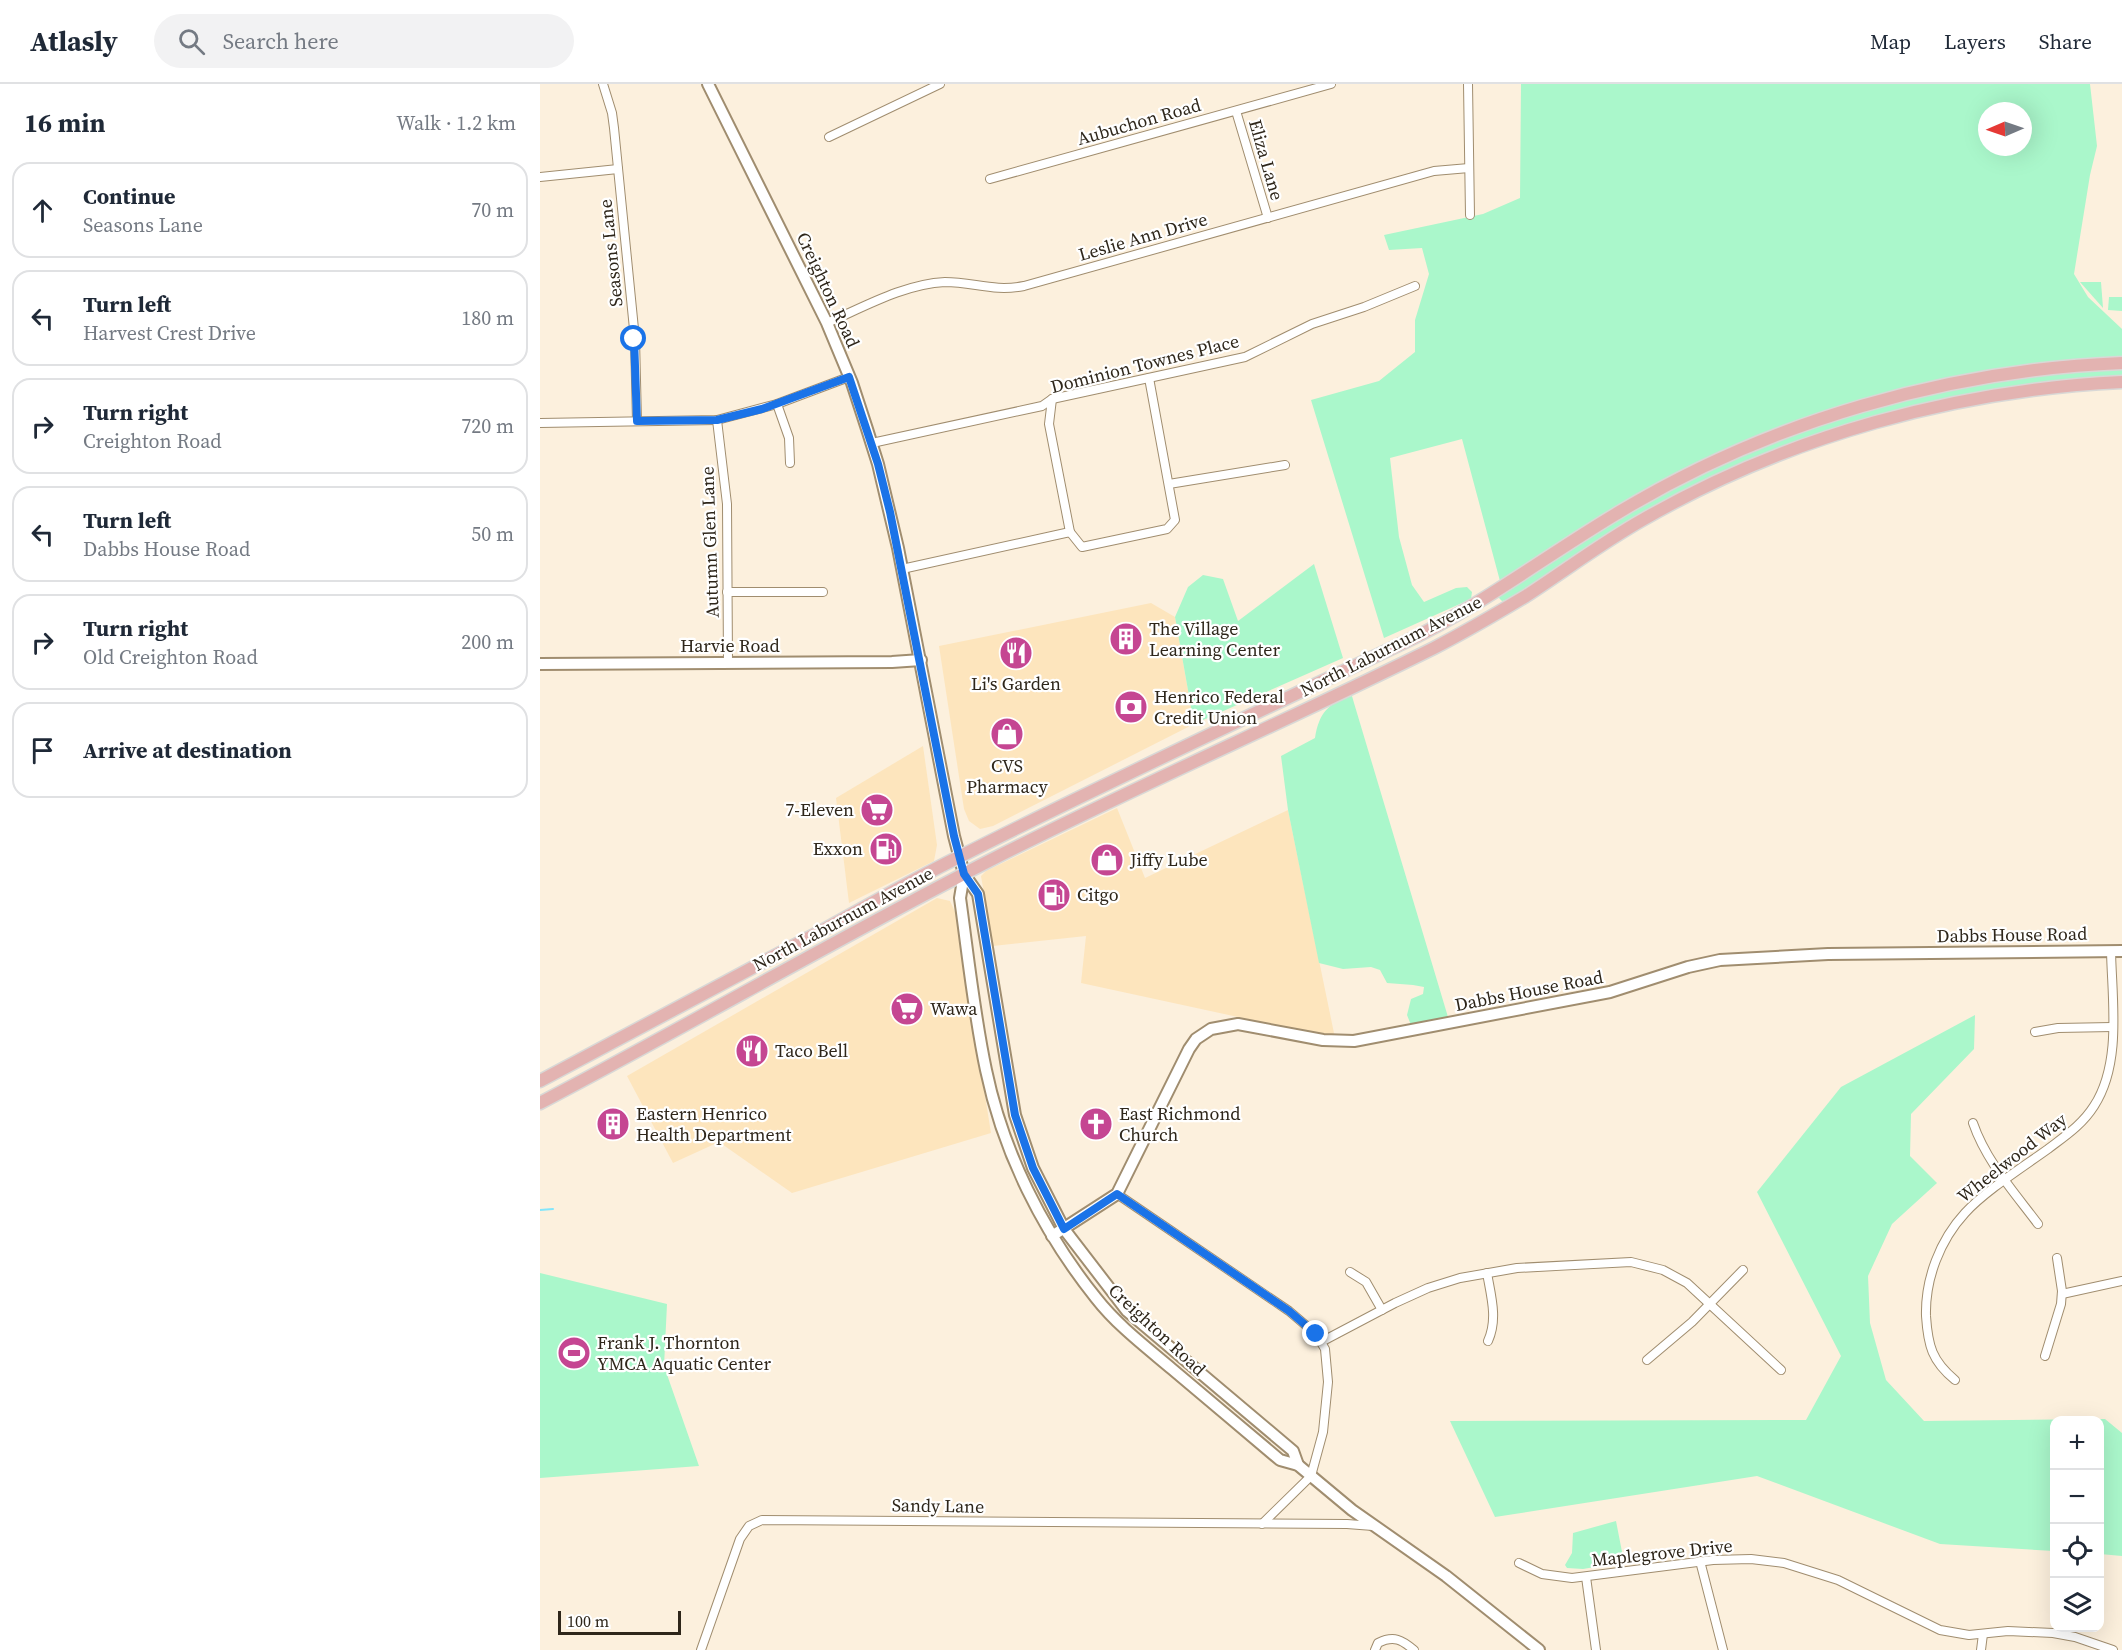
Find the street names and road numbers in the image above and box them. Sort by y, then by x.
street label: Aubuchon Road [1074,92,1204,151]
street label: Eliza Lane [1243,117,1290,203]
street label: Seasons Lane [592,198,629,308]
street label: Leslie Ann Drive [1075,206,1210,267]
street label: Creighton Road [791,228,866,352]
street label: Dominion Townes Place [1048,328,1242,399]
street label: Autumn Glen Lane [694,466,725,618]
street label: North Laburnum Avenue [1296,589,1486,702]
street label: Harvie Road [680,633,780,658]
street label: North Laburnum Avenue [748,860,937,977]
street label: Dabbs House Road [1937,921,2087,948]
street label: Dabbs House Road [1453,964,1605,1017]
street label: Wheelwood Way [1952,1106,2072,1208]
street label: Creighton Road [1103,1278,1212,1381]
street label: Sandy Lane [892,1492,984,1519]
street label: Maplegrove Drive [1590,1533,1734,1572]

